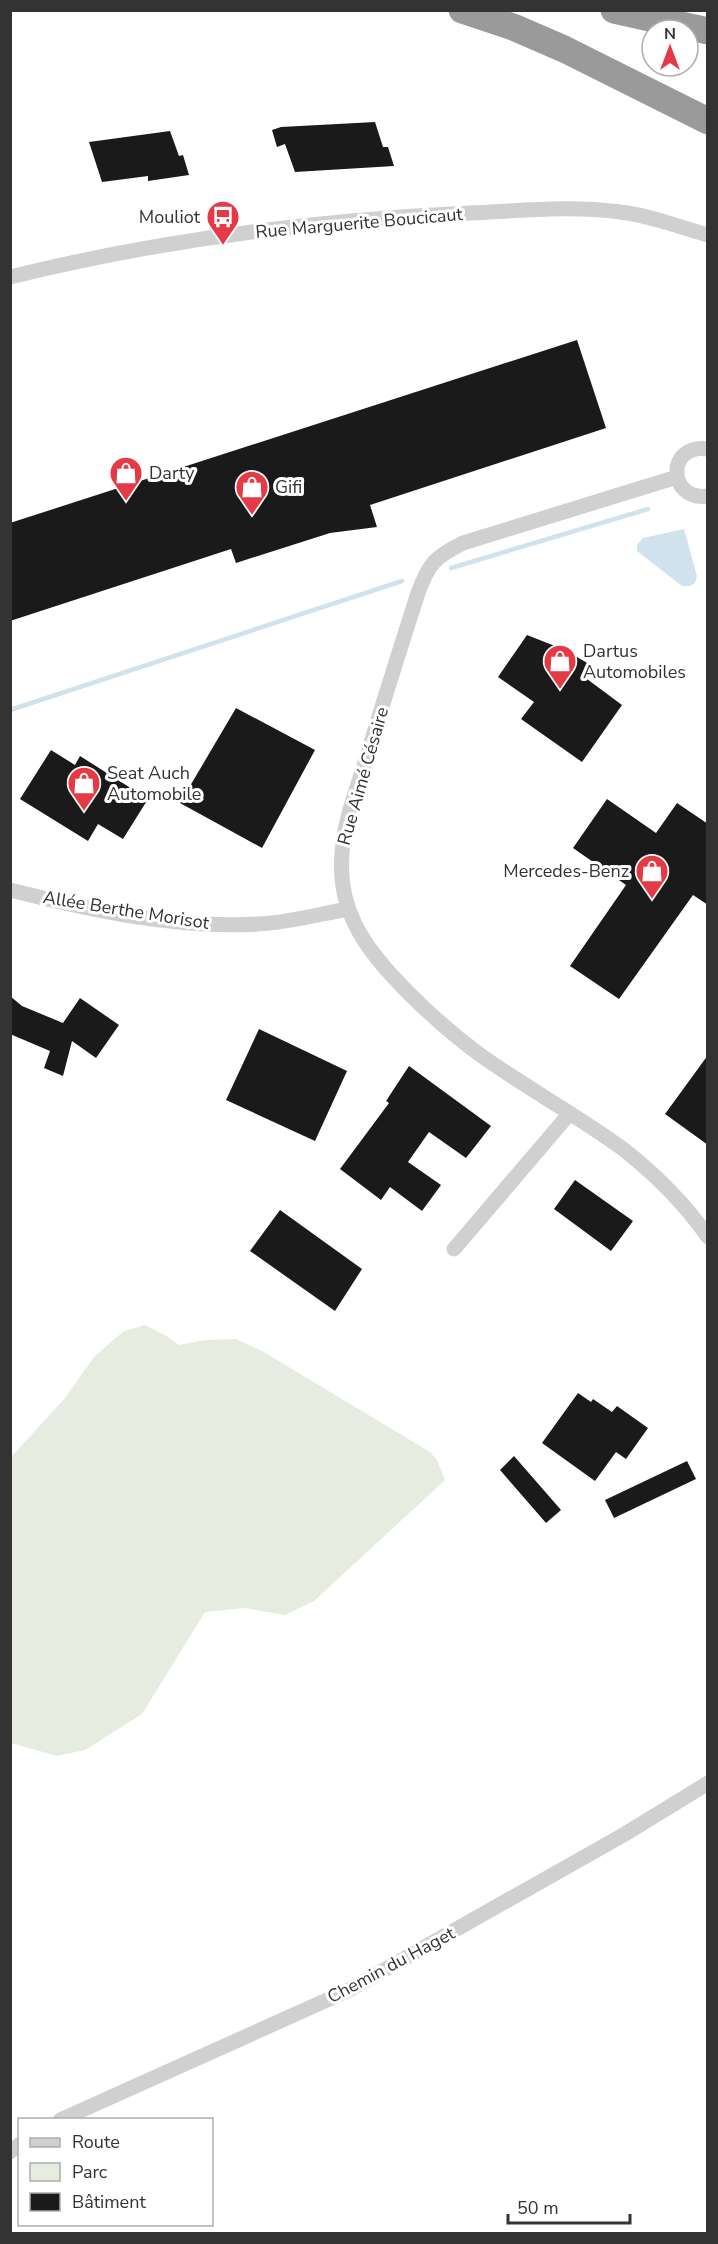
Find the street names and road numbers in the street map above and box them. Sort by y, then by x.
street label: Rue Marguerite Boucicaut [254,202,464,244]
street label: Rue Aimé Césaire [332,704,394,848]
street label: Allée Berthe Morisot [41,885,211,935]
street label: Chemin du Haget [323,1921,460,2009]

